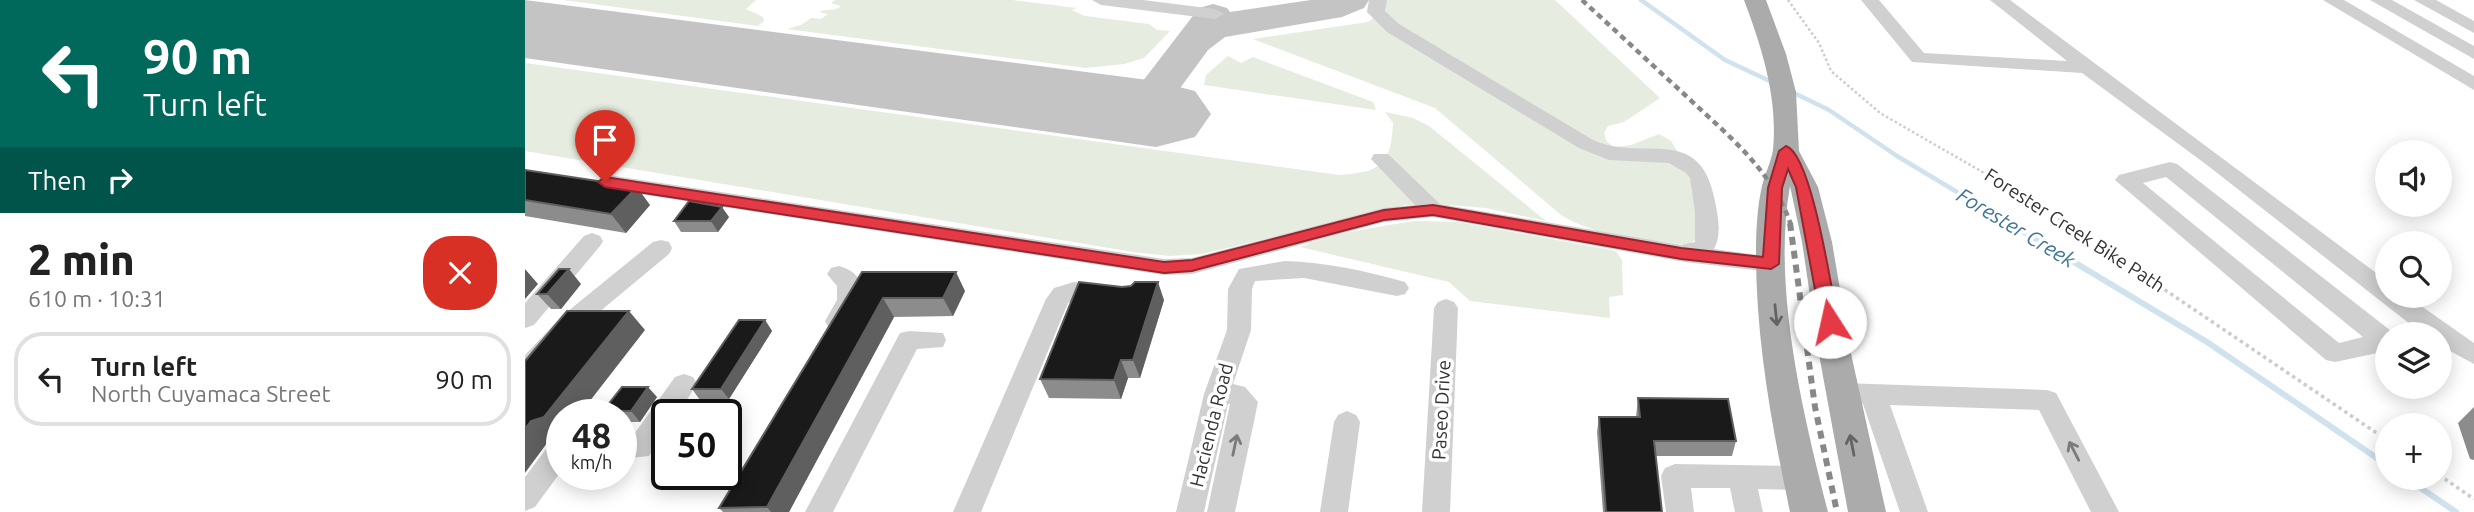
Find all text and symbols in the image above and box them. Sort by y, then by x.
icon: left [28,28,119,119]
text: 90 m [143,28,252,83]
text: Turn left [143,86,267,122]
pin [575,110,635,182]
icon: arrive [586,121,624,159]
map controls [2375,140,2452,490]
button: sound [2375,140,2452,217]
icon: right [101,161,139,199]
street label: Forester Creek Bike Path [1981,164,2169,296]
text: Then [28,166,87,195]
water label: Forester Creek [1953,182,2080,272]
button: search [2375,231,2452,308]
text: 2 min [28,236,135,283]
button: close [423,236,497,310]
position arrow [1793,285,1867,359]
text: 610 m · 10:31 [28,286,166,311]
one-way arrow [1769,303,1782,326]
button: layers [2375,322,2452,399]
text: Turn left [91,352,197,381]
street label: Paseo Drive [1427,359,1455,461]
icon: left [32,360,70,398]
street label: Hacienda Road [1185,361,1237,489]
text: 90 m [435,365,493,394]
text: North Cuyamaca Street [91,381,331,406]
speed limit sign: 50 [651,399,742,490]
button: + [2375,413,2452,490]
text: 48 [572,415,611,455]
one-way arrow [1229,434,1243,457]
one-way arrow [1845,434,1859,457]
one-way arrow [2067,441,2081,462]
text: km/h [571,452,612,472]

